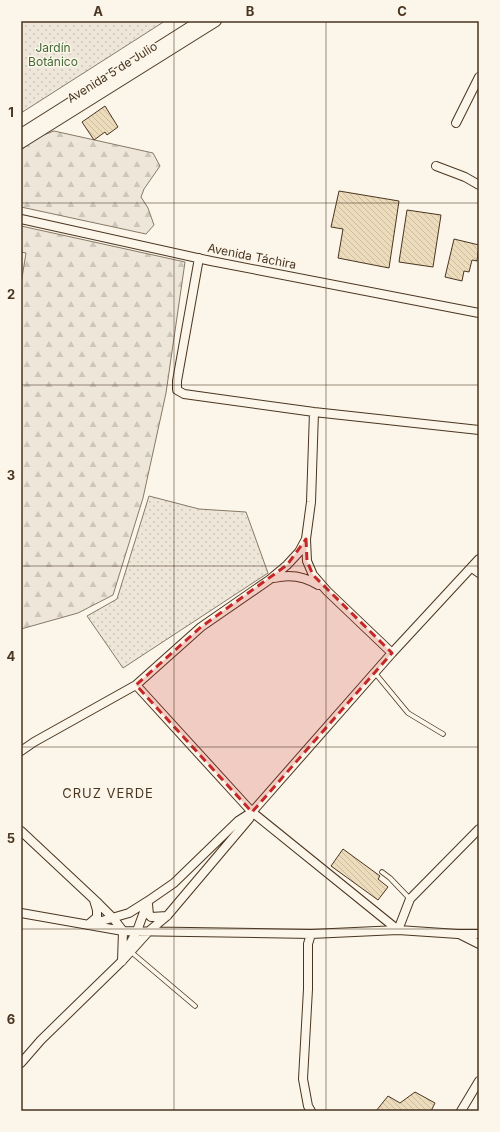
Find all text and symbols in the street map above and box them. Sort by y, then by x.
text: A [93,3,103,19]
text: B [246,3,255,19]
text: C [397,3,407,19]
street label: Avenida 5 de Julio [64,38,160,106]
park label: Jardín Botánico [28,40,78,69]
text: 1 [8,104,14,120]
street label: Avenida Táchira [206,240,298,272]
text: 2 [7,286,15,302]
text: 3 [7,467,15,483]
text: 4 [7,648,16,664]
district label: CRUZ VERDE [62,785,154,801]
text: 5 [7,830,15,846]
text: 6 [7,1011,15,1027]

